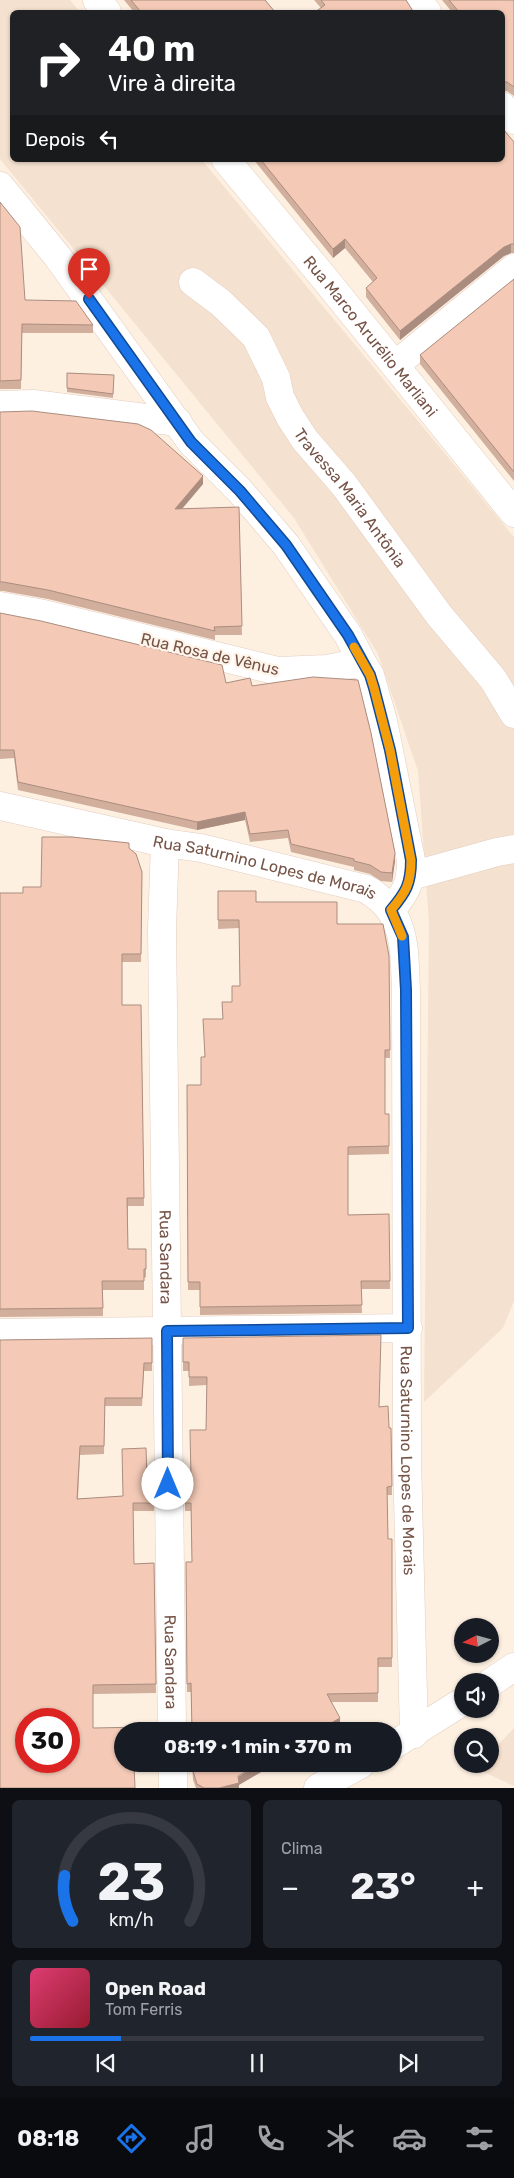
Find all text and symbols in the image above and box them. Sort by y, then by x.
text: 40 m [108,28,195,70]
icon: right [25,30,90,95]
text: Vire à direita [108,70,236,97]
icon: left [95,125,123,153]
text: Depois [25,128,85,151]
pin [68,248,110,299]
street label: Rua Marco Arurélio Marliani [300,252,442,420]
icon: arrive [75,255,103,283]
street label: Travessa Maria Antônia [290,424,410,571]
street label: Rua Rosa de Vênus [139,629,281,679]
street label: Rua Saturnino Lopes de Morais [151,831,381,903]
street label: Rua Sandara [156,1210,176,1304]
street label: Rua Saturnino Lopes de Morais [397,1346,419,1576]
position arrow [141,1457,193,1509]
street label: Rua Sandara [161,1614,181,1709]
north arrow [454,1618,499,1662]
map controls [454,1618,499,1773]
button: sound [454,1673,499,1718]
speed limit sign: 30 [15,1708,80,1773]
button: search [454,1728,499,1773]
text: 08:19 · 1 min · 370 m [164,1735,352,1758]
text: Clima [281,1839,322,1858]
text: 23 [97,1851,166,1913]
text: 23° [350,1863,416,1909]
text: − [281,1871,299,1904]
text: + [467,1871,484,1904]
text: km/h [109,1909,154,1930]
text: Open Road [105,1977,206,2000]
text: Tom Ferris [105,2000,182,2019]
icon: previous [92,2049,120,2077]
icon: pause [243,2049,271,2077]
icon: next [394,2049,422,2077]
icon: directions [114,2121,149,2156]
icon: music [183,2121,218,2156]
icon: phone [253,2121,288,2156]
icon: climate [323,2121,358,2156]
icon: car [392,2121,427,2156]
icon: filters [462,2121,497,2156]
text: 08:18 [17,2125,79,2152]

